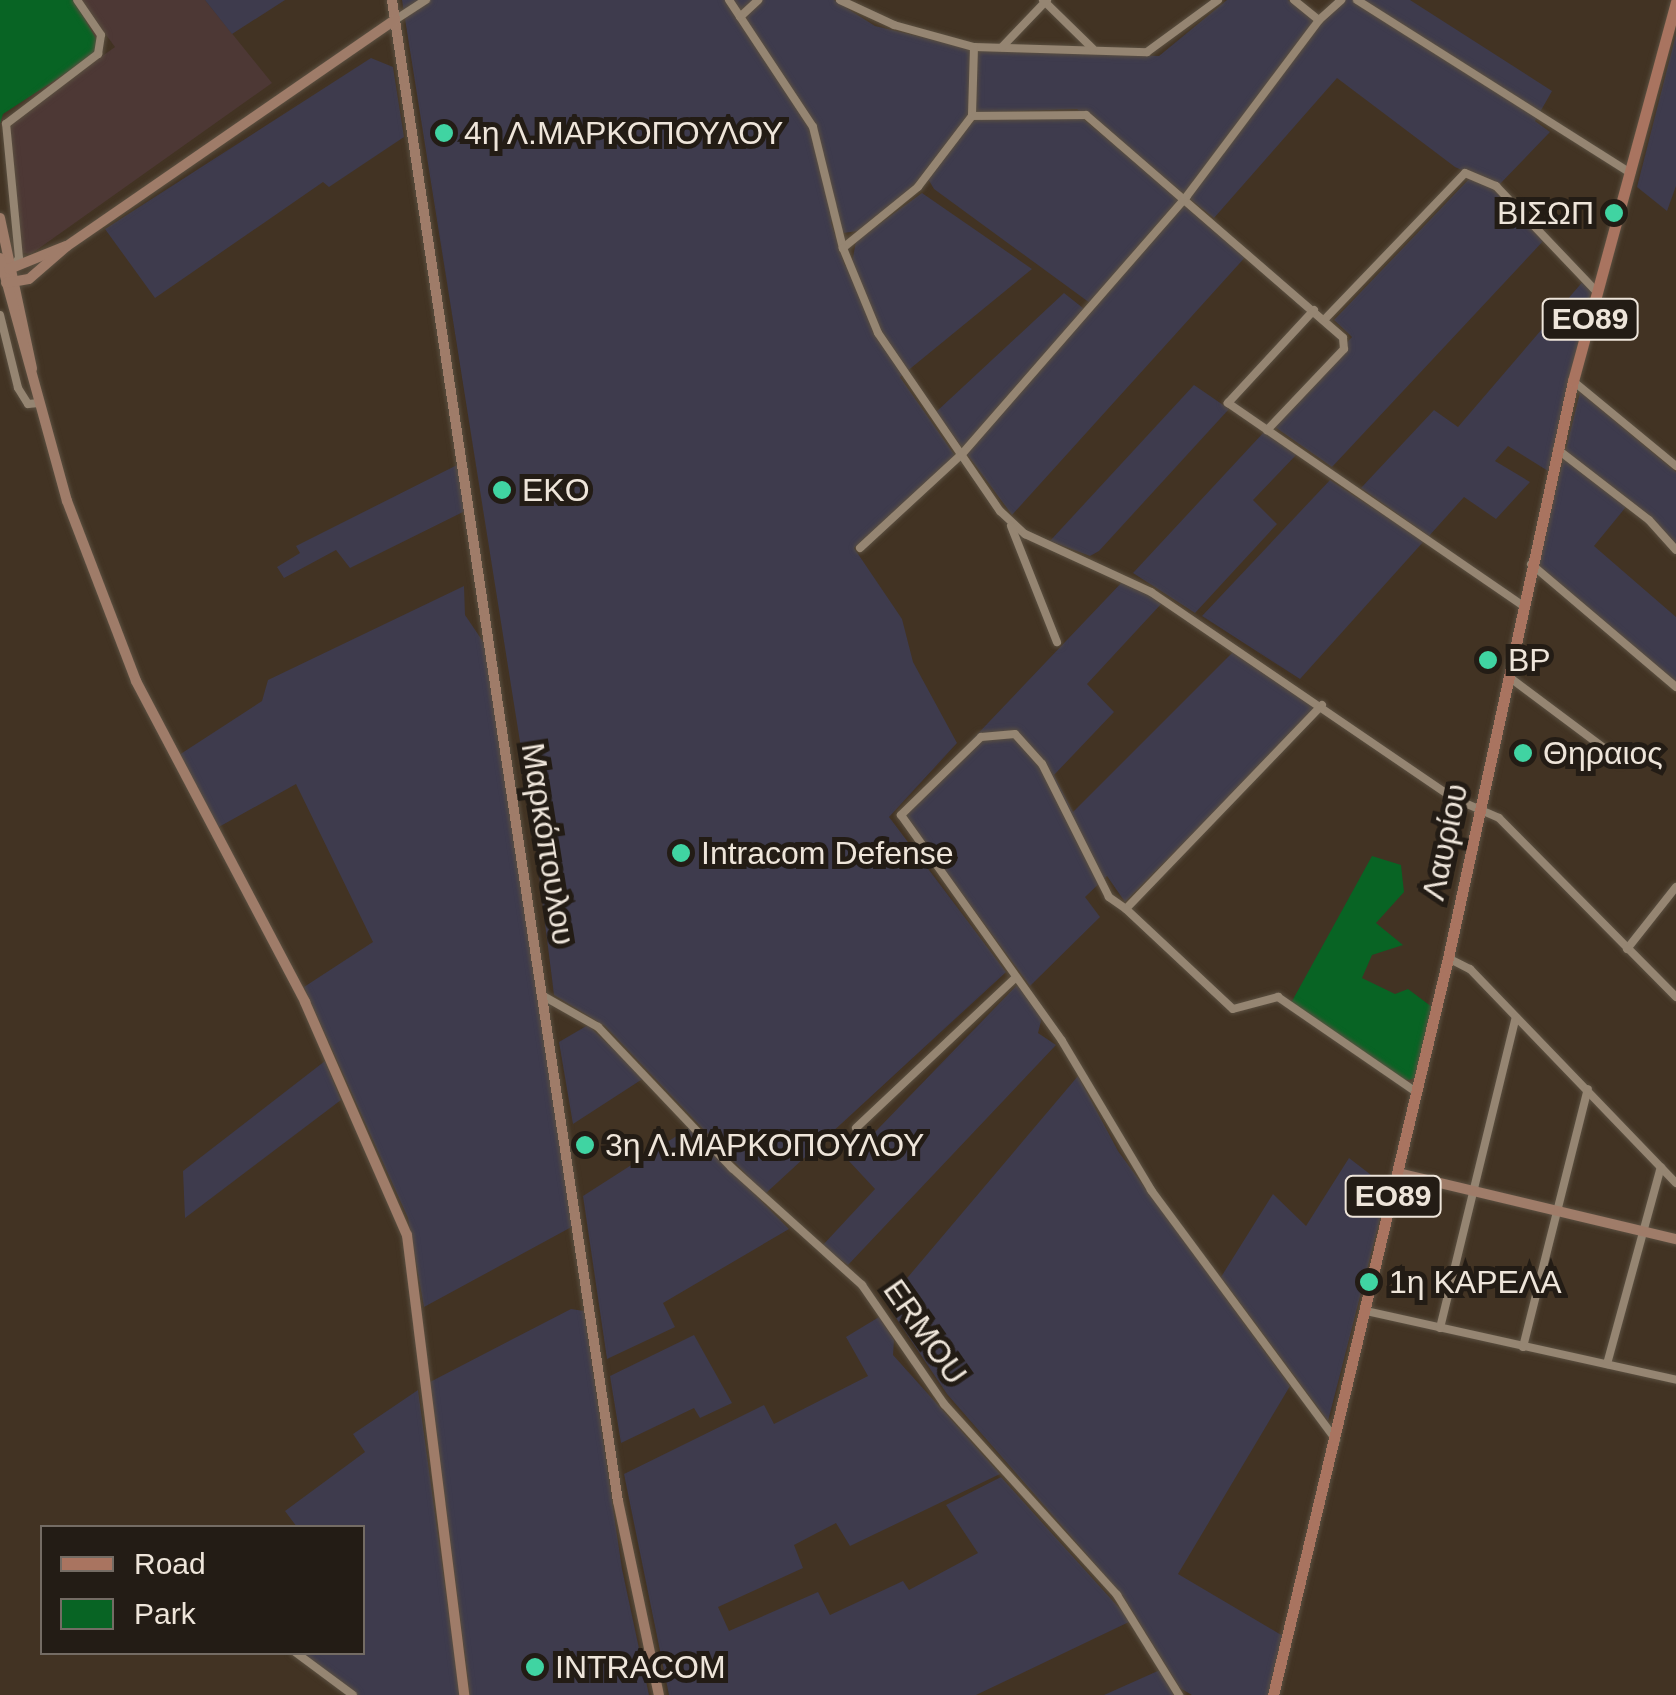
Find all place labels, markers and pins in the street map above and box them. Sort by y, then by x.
place label: 4η Λ.ΜΑΡΚΟΠΟΥΛΟΥ [464,114,785,152]
marker: 4η Λ.ΜΑΡΚΟΠΟΥΛΟΥ [433,122,455,144]
place label: ΒΙΣΩΠ [1497,194,1594,232]
marker: ΒΙΣΩΠ [1603,202,1625,224]
place label: EKO [522,471,590,509]
marker: EKO [491,479,513,501]
place label: BP [1508,641,1551,679]
marker: BP [1477,649,1499,671]
place label: Θηραιος [1543,734,1663,772]
marker: Θηραιος [1512,742,1534,764]
place label: Intracom Defense [701,834,954,872]
marker: Intracom Defense [670,842,692,864]
place label: 3η Λ.ΜΑΡΚΟΠΟΥΛΟΥ [605,1126,926,1164]
marker: 3η Λ.ΜΑΡΚΟΠΟΥΛΟΥ [574,1134,596,1156]
place label: 1η ΚΑΡΕΛΑ [1389,1263,1562,1301]
marker: 1η ΚΑΡΕΛΑ [1358,1271,1380,1293]
place label: INTRACOM [555,1648,726,1686]
marker: INTRACOM [524,1656,546,1678]

